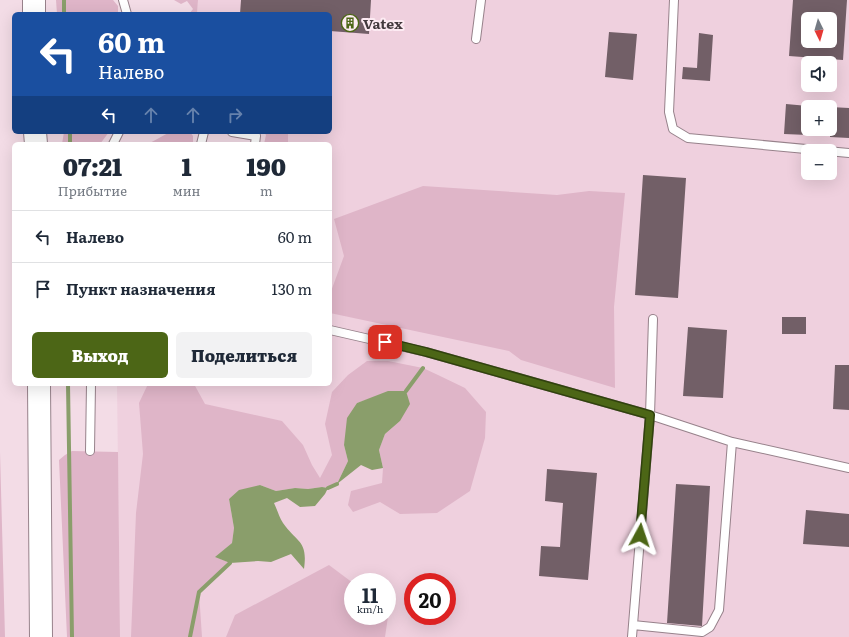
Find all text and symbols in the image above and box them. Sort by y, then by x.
north arrow [801,12,837,48]
map controls [801,12,837,180]
building icon: Vatex [340,13,360,33]
place label: Vatex [363,13,403,33]
text: 60 m [98,20,165,62]
icon: left [32,28,84,80]
button: sound [801,56,837,92]
text: Налево [98,58,164,85]
button: + [801,100,837,136]
icon: left [98,104,120,126]
icon: ahead [140,104,162,126]
icon: ahead [182,104,204,126]
icon: right [224,104,246,126]
button: − [801,144,837,180]
text: 07:21 [63,148,122,183]
text: 1 [182,148,192,183]
text: 190 [246,148,286,183]
text: Прибытие [58,181,127,200]
text: мин [173,181,200,200]
text: m [260,181,273,200]
text: Налево [66,225,124,248]
text: 60 m [278,225,312,248]
icon: left [32,226,54,248]
text: Пункт назначения [66,277,216,300]
text: 130 m [272,277,312,300]
icon: arrive [32,278,54,300]
pin [368,325,402,359]
icon: arrive [374,331,396,353]
button: Выход [32,332,168,378]
button: Поделиться [176,332,312,378]
position arrow [619,514,661,556]
speed limit sign: 20 [404,573,456,625]
text: 11 [362,579,378,609]
text: km/h [357,601,383,616]

